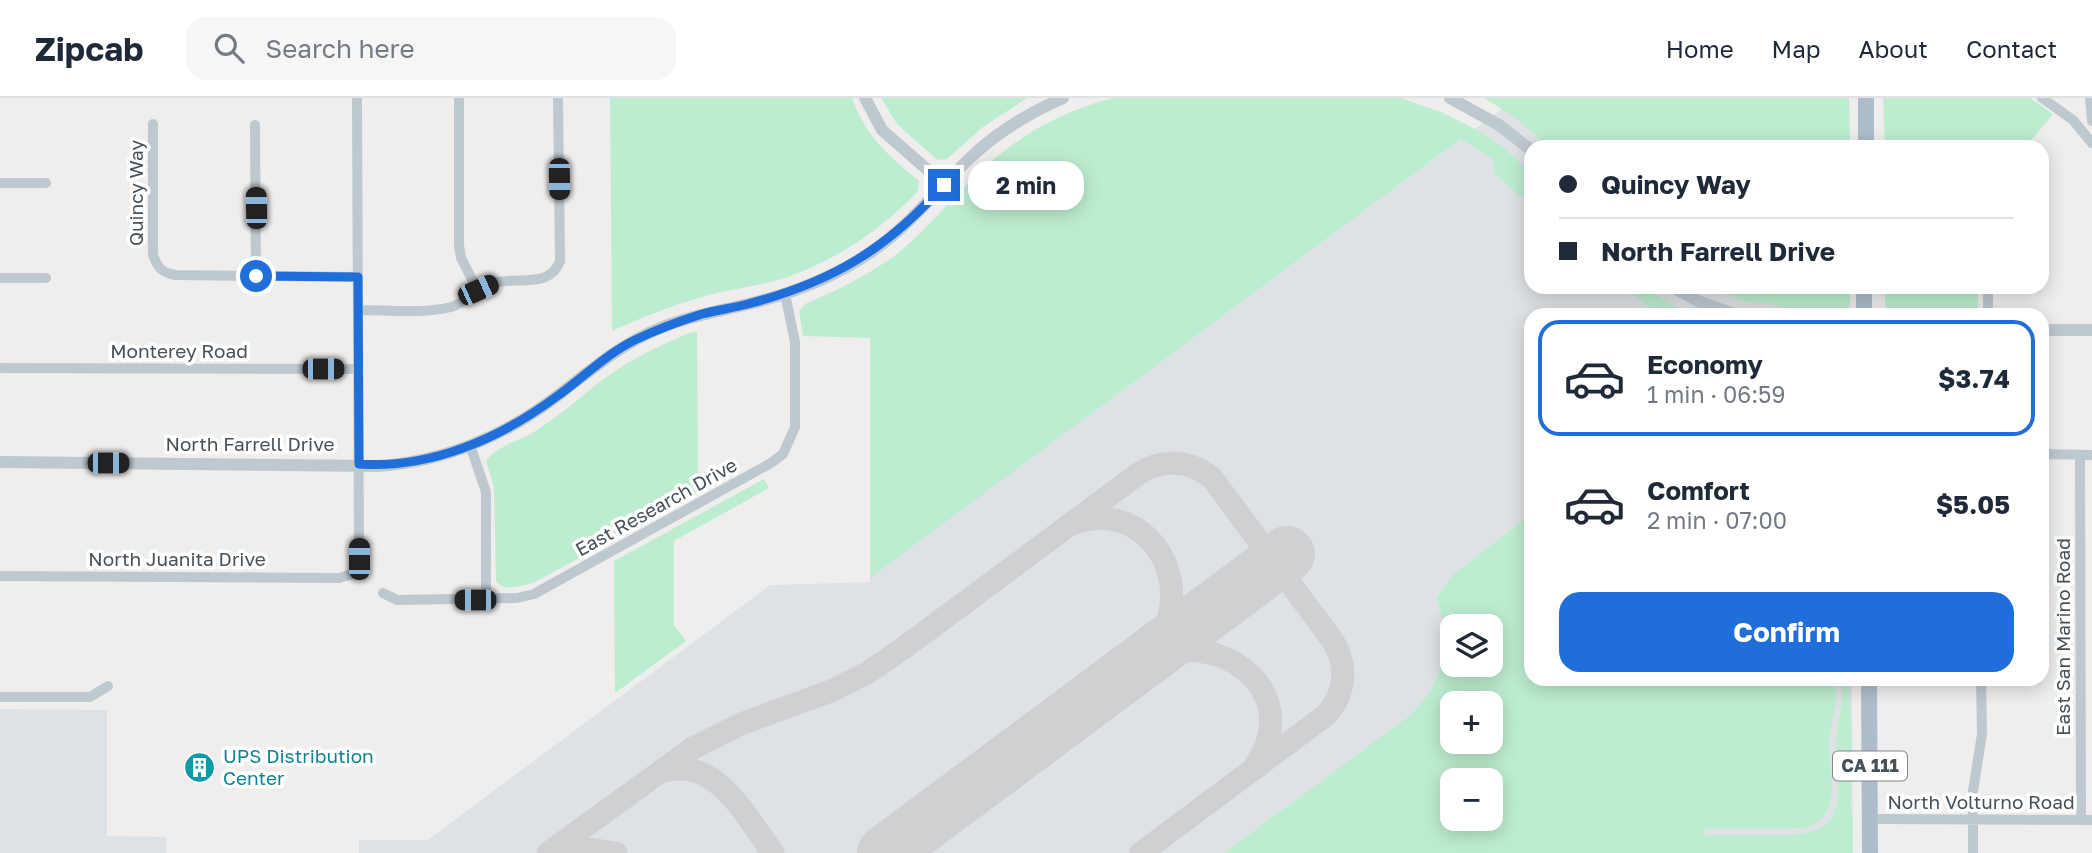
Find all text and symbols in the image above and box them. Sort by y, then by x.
search box [186,17,676,80]
text: Zipcab [35,29,144,68]
icon: search [210,29,248,67]
text: Search here [266,33,415,64]
text: Home [1666,34,1734,63]
text: Map [1772,34,1821,63]
text: About [1859,34,1928,63]
text: Contact [1966,34,2057,63]
street label: Quincy Way [124,140,147,246]
car [549,158,570,200]
callout: 2 min [968,160,1084,210]
route end [928,169,960,201]
text: Quincy Way [1601,169,1751,200]
text: 2 min [996,171,1056,199]
car [246,187,267,229]
text: North Farrell Drive [1601,236,1835,267]
route start [240,260,272,292]
car [455,272,502,308]
street label: Monterey Road [110,339,248,362]
icon: car [1563,347,1626,410]
text: Economy [1647,349,1763,380]
car [303,359,345,380]
text: $3.74 [1938,363,2010,394]
text: 1 min · 06:59 [1647,380,1785,408]
street label: North Farrell Drive [166,432,334,455]
car [88,453,130,474]
street label: East Research Drive [571,453,741,561]
icon: car [1563,473,1626,536]
text: Comfort [1647,475,1750,506]
text: $5.05 [1936,489,2010,520]
text: 2 min · 07:00 [1647,506,1787,534]
car [349,538,370,580]
street label: East San Marino Road [2051,538,2074,736]
street label: North Juanita Drive [88,547,266,570]
car [455,590,497,611]
button: Confirm [1559,592,2014,672]
map controls [1440,614,1503,831]
button: layers [1440,614,1503,677]
button: + [1440,691,1503,754]
place label: UPS Distribution Center [223,744,374,789]
building icon: UPS Distribution Center [183,750,217,784]
road number: CA 111 [1833,752,1907,780]
button: − [1440,768,1503,831]
street label: North Volturno Road [1887,790,2075,813]

